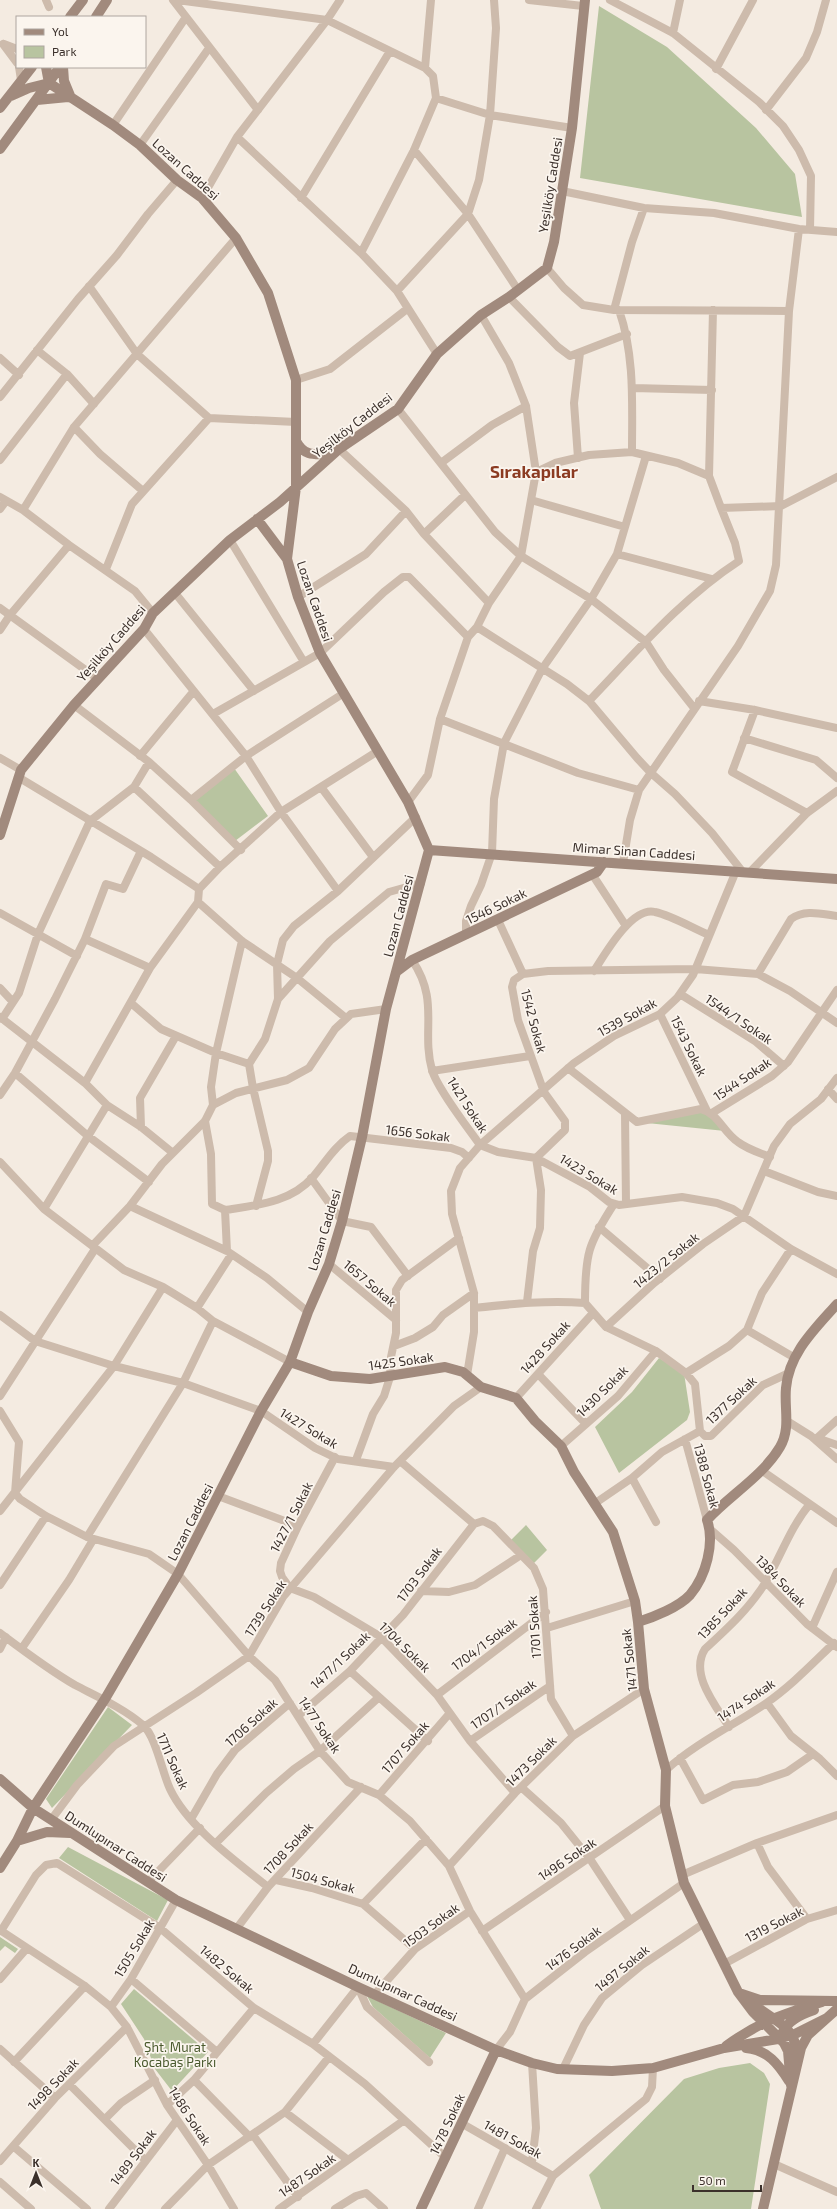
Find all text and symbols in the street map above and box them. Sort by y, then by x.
legend [16,16,146,68]
text: Yol [52,24,69,38]
text: Park [52,44,77,58]
street label: Lozan Caddesi [149,135,223,203]
street label: Yeşilköy Caddesi [535,136,566,234]
street label: Yeşilköy Caddesi [309,389,396,462]
district label: Sırakapılar [490,461,579,481]
street label: Lozan Caddesi [294,558,336,644]
street label: Yeşilköy Caddesi [73,601,150,685]
street label: Mimar Sinan Caddesi [572,839,696,863]
street label: Lozan Caddesi [379,873,417,959]
street label: 1546 Sokak [463,884,529,928]
street label: 1542 Sokak [518,987,550,1055]
street label: 1544/1 Sokak [702,991,776,1048]
street label: 1539 Sokak [595,994,660,1040]
street label: 1543 Sokak [667,1013,711,1079]
street label: 1544 Sokak [710,1054,774,1104]
street label: 1421 Sokak [444,1074,492,1136]
street label: 1656 Sokak [385,1121,452,1145]
street label: 1423 Sokak [557,1150,622,1198]
street label: Lozan Caddesi [304,1187,344,1273]
street label: 1423/2 Sokak [630,1228,702,1291]
street label: 1657 Sokak [340,1256,400,1310]
street label: 1428 Sokak [517,1317,573,1377]
street label: 1425 Sokak [368,1348,435,1373]
street label: 1430 Sokak [573,1362,631,1420]
street label: 1377 Sokak [702,1372,760,1428]
street label: 1427 Sokak [277,1404,341,1452]
street label: 1388 Sokak [691,1442,723,1510]
street label: 1427/1 Sokak [266,1479,316,1555]
street label: Lozan Caddesi [164,1481,216,1563]
street label: 1703 Sokak [393,1543,445,1605]
street label: 1384 Sokak [752,1552,810,1611]
street label: 1739 Sokak [241,1576,289,1639]
street label: 1385 Sokak [694,1583,750,1642]
street label: 1701 Sokak [524,1595,544,1659]
street label: 1704/1 Sokak [448,1614,520,1674]
street label: 1704 Sokak [376,1618,434,1676]
street label: 1477/1 Sokak [307,1627,373,1692]
street label: 1471 Sokak [618,1627,640,1692]
street label: 1707/1 Sokak [467,1675,539,1732]
street label: 1474 Sokak [714,1675,778,1725]
street label: 1706 Sokak [221,1694,281,1750]
street label: 1477 Sokak [295,1694,345,1756]
street label: 1707 Sokak [378,1717,432,1777]
street label: 1711 Sokak [153,1730,193,1792]
street label: 1473 Sokak [502,1732,560,1790]
street label: Dumlupınar Caddesi [62,1807,170,1885]
street label: 1708 Sokak [260,1818,316,1877]
street label: 1496 Sokak [535,1834,599,1884]
street label: 1504 Sokak [289,1864,357,1896]
street label: 1503 Sokak [400,1899,462,1951]
street label: 1319 Sokak [742,1902,806,1945]
street label: 1505 Sokak [110,1916,158,1980]
street label: 1476 Sokak [542,1922,604,1974]
street label: 1497 Sokak [592,1941,653,1995]
street label: 1482 Sokak [196,1942,258,1997]
street label: Dumlupınar Caddesi [346,1960,460,2024]
park label: Şht. Murat Kocabaş Parkı [134,2039,216,2071]
street label: 1498 Sokak [24,2054,82,2113]
street label: 1486 Sokak [165,2084,215,2149]
street label: 1478 Sokak [426,2091,468,2157]
street label: 1481 Sokak [481,2116,545,2162]
street label: 1489 Sokak [107,2125,160,2188]
street label: 1487 Sokak [276,2149,339,2200]
north arrow [16,2153,56,2193]
text: K [33,2156,40,2169]
scale bar [693,2167,761,2193]
text: 50 m [699,2173,726,2187]

